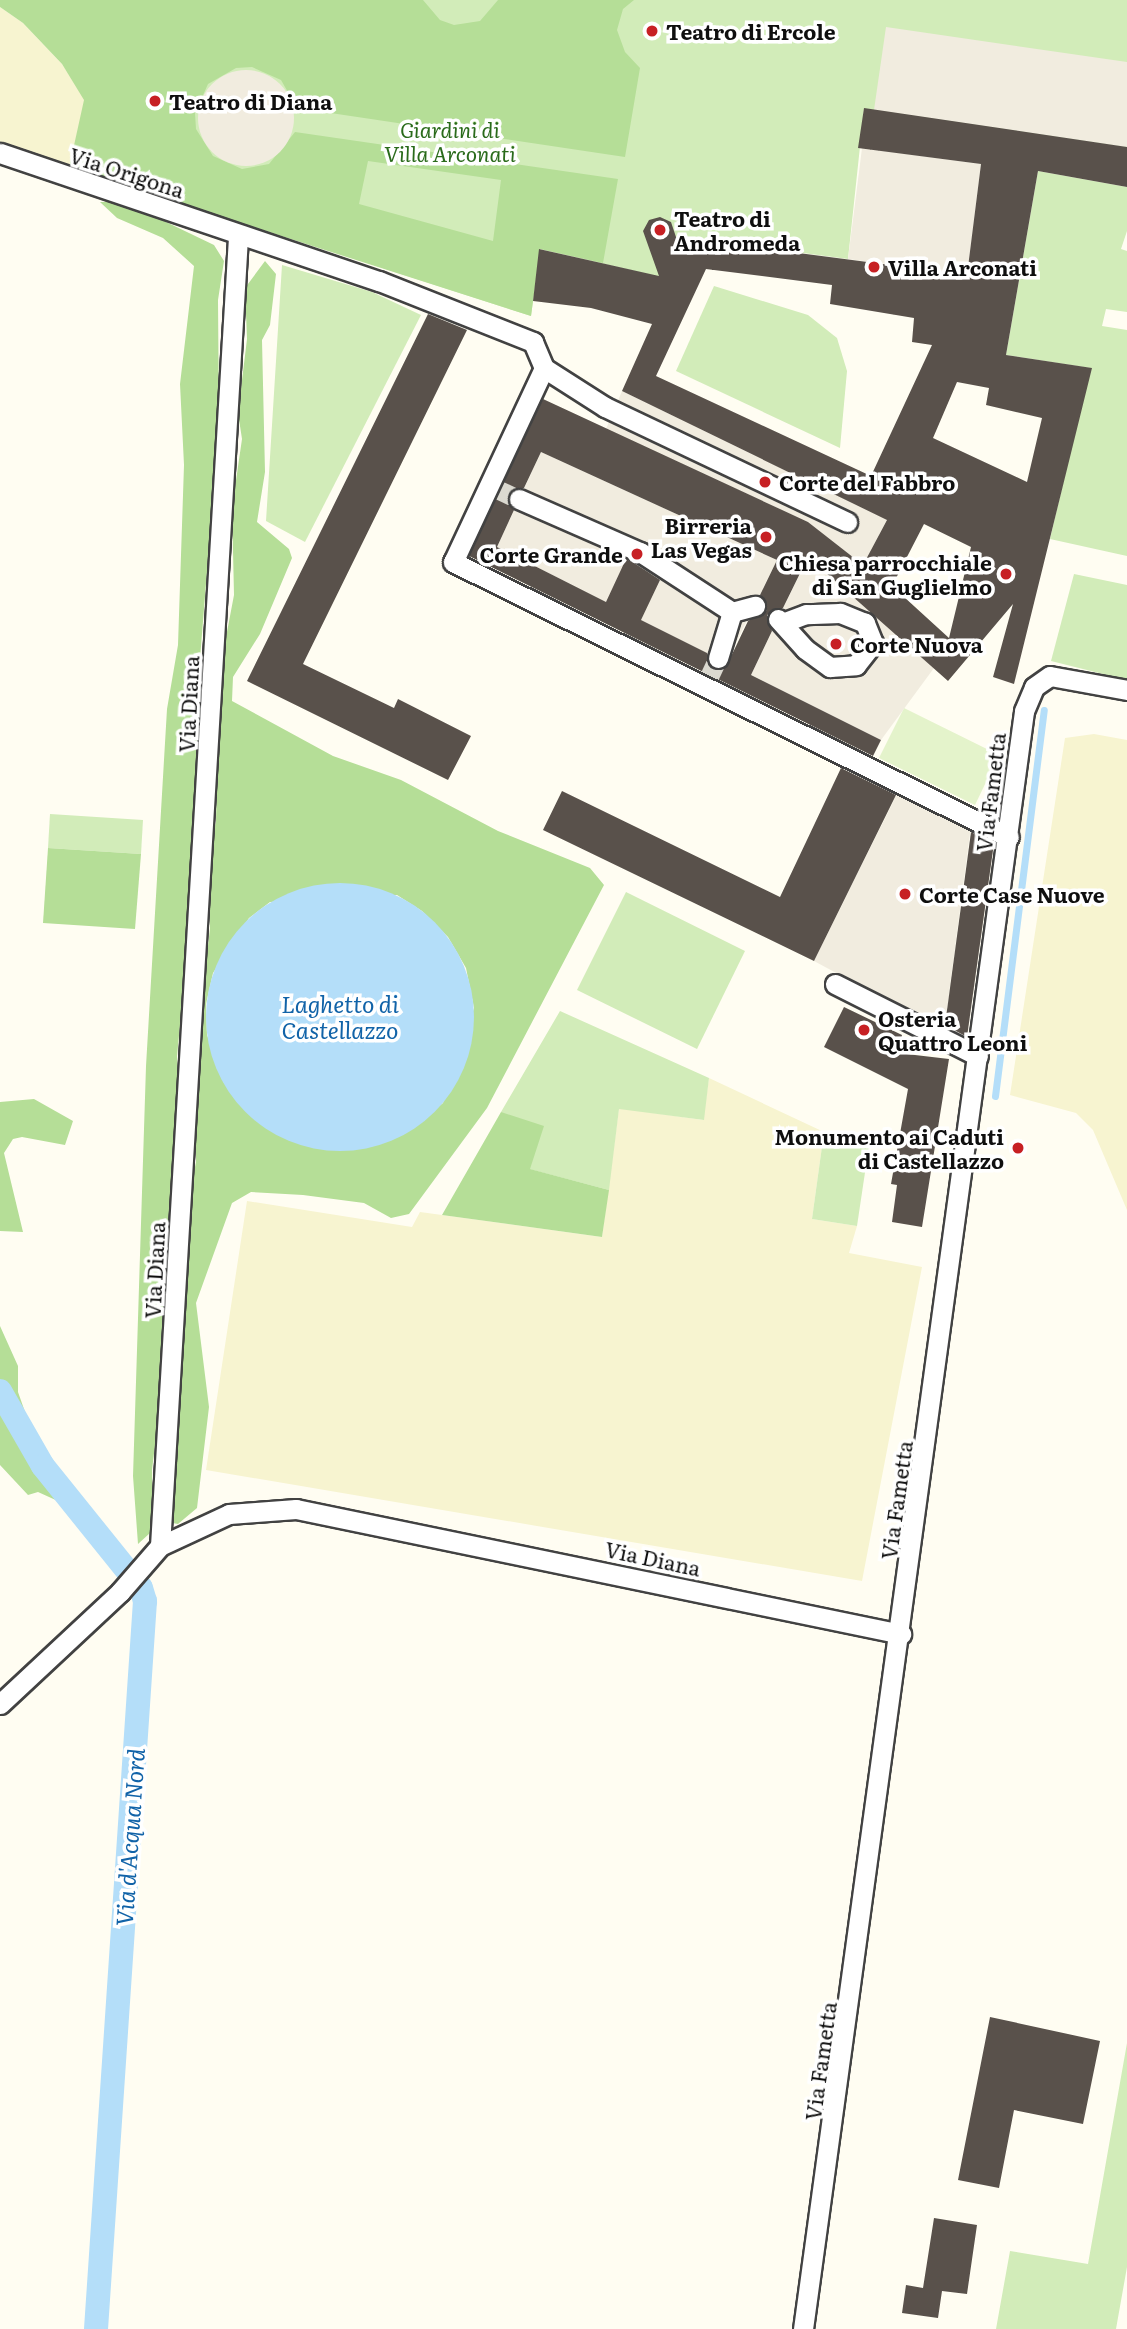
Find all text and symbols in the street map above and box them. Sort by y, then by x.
place label: Teatro di Ercole [666,18,836,44]
marker: Teatro di Ercole [644,23,660,39]
place label: Teatro di Diana [169,88,332,114]
marker: Teatro di Diana [147,93,163,109]
park label: Giardini di Villa Arconati [384,116,516,166]
street label: Via Origona [66,142,188,202]
place label: Teatro di Andromeda [674,205,800,255]
marker: Teatro di Andromeda [652,222,668,238]
place label: Villa Arconati [888,254,1037,280]
marker: Villa Arconati [866,259,882,275]
place label: Corte del Fabbro [779,469,955,495]
marker: Corte del Fabbro [757,474,773,490]
place label: Birreria Las Vegas [651,512,752,562]
marker: Birreria Las Vegas [758,529,774,545]
place label: Corte Grande [480,541,623,567]
marker: Corte Grande [629,546,645,562]
place label: Chiesa parrocchiale di San Guglielmo [779,549,992,599]
marker: Chiesa parrocchiale di San Guglielmo [998,566,1014,582]
place label: Corte Nuova [850,631,983,657]
marker: Corte Nuova [828,636,844,652]
street label: Via Diana [173,655,203,753]
street label: Via Fametta [970,731,1010,853]
place label: Corte Case Nuove [919,881,1105,907]
marker: Corte Case Nuove [897,886,913,902]
water label: Laghetto di Castellazzo [281,989,399,1043]
place label: Osteria Quattro Leoni [878,1005,1027,1055]
marker: Osteria Quattro Leoni [856,1022,872,1038]
place label: Monumento ai Caduti di Castellazzo [775,1123,1004,1173]
marker: Monumento ai Caduti di Castellazzo [1010,1140,1026,1156]
street label: Via Diana [139,1221,169,1319]
street label: Via Fametta [875,1439,917,1561]
street label: Via Diana [603,1536,703,1580]
water label: Via d'Acqua Nord [109,1747,149,1927]
street label: Via Fametta [799,2000,841,2122]

